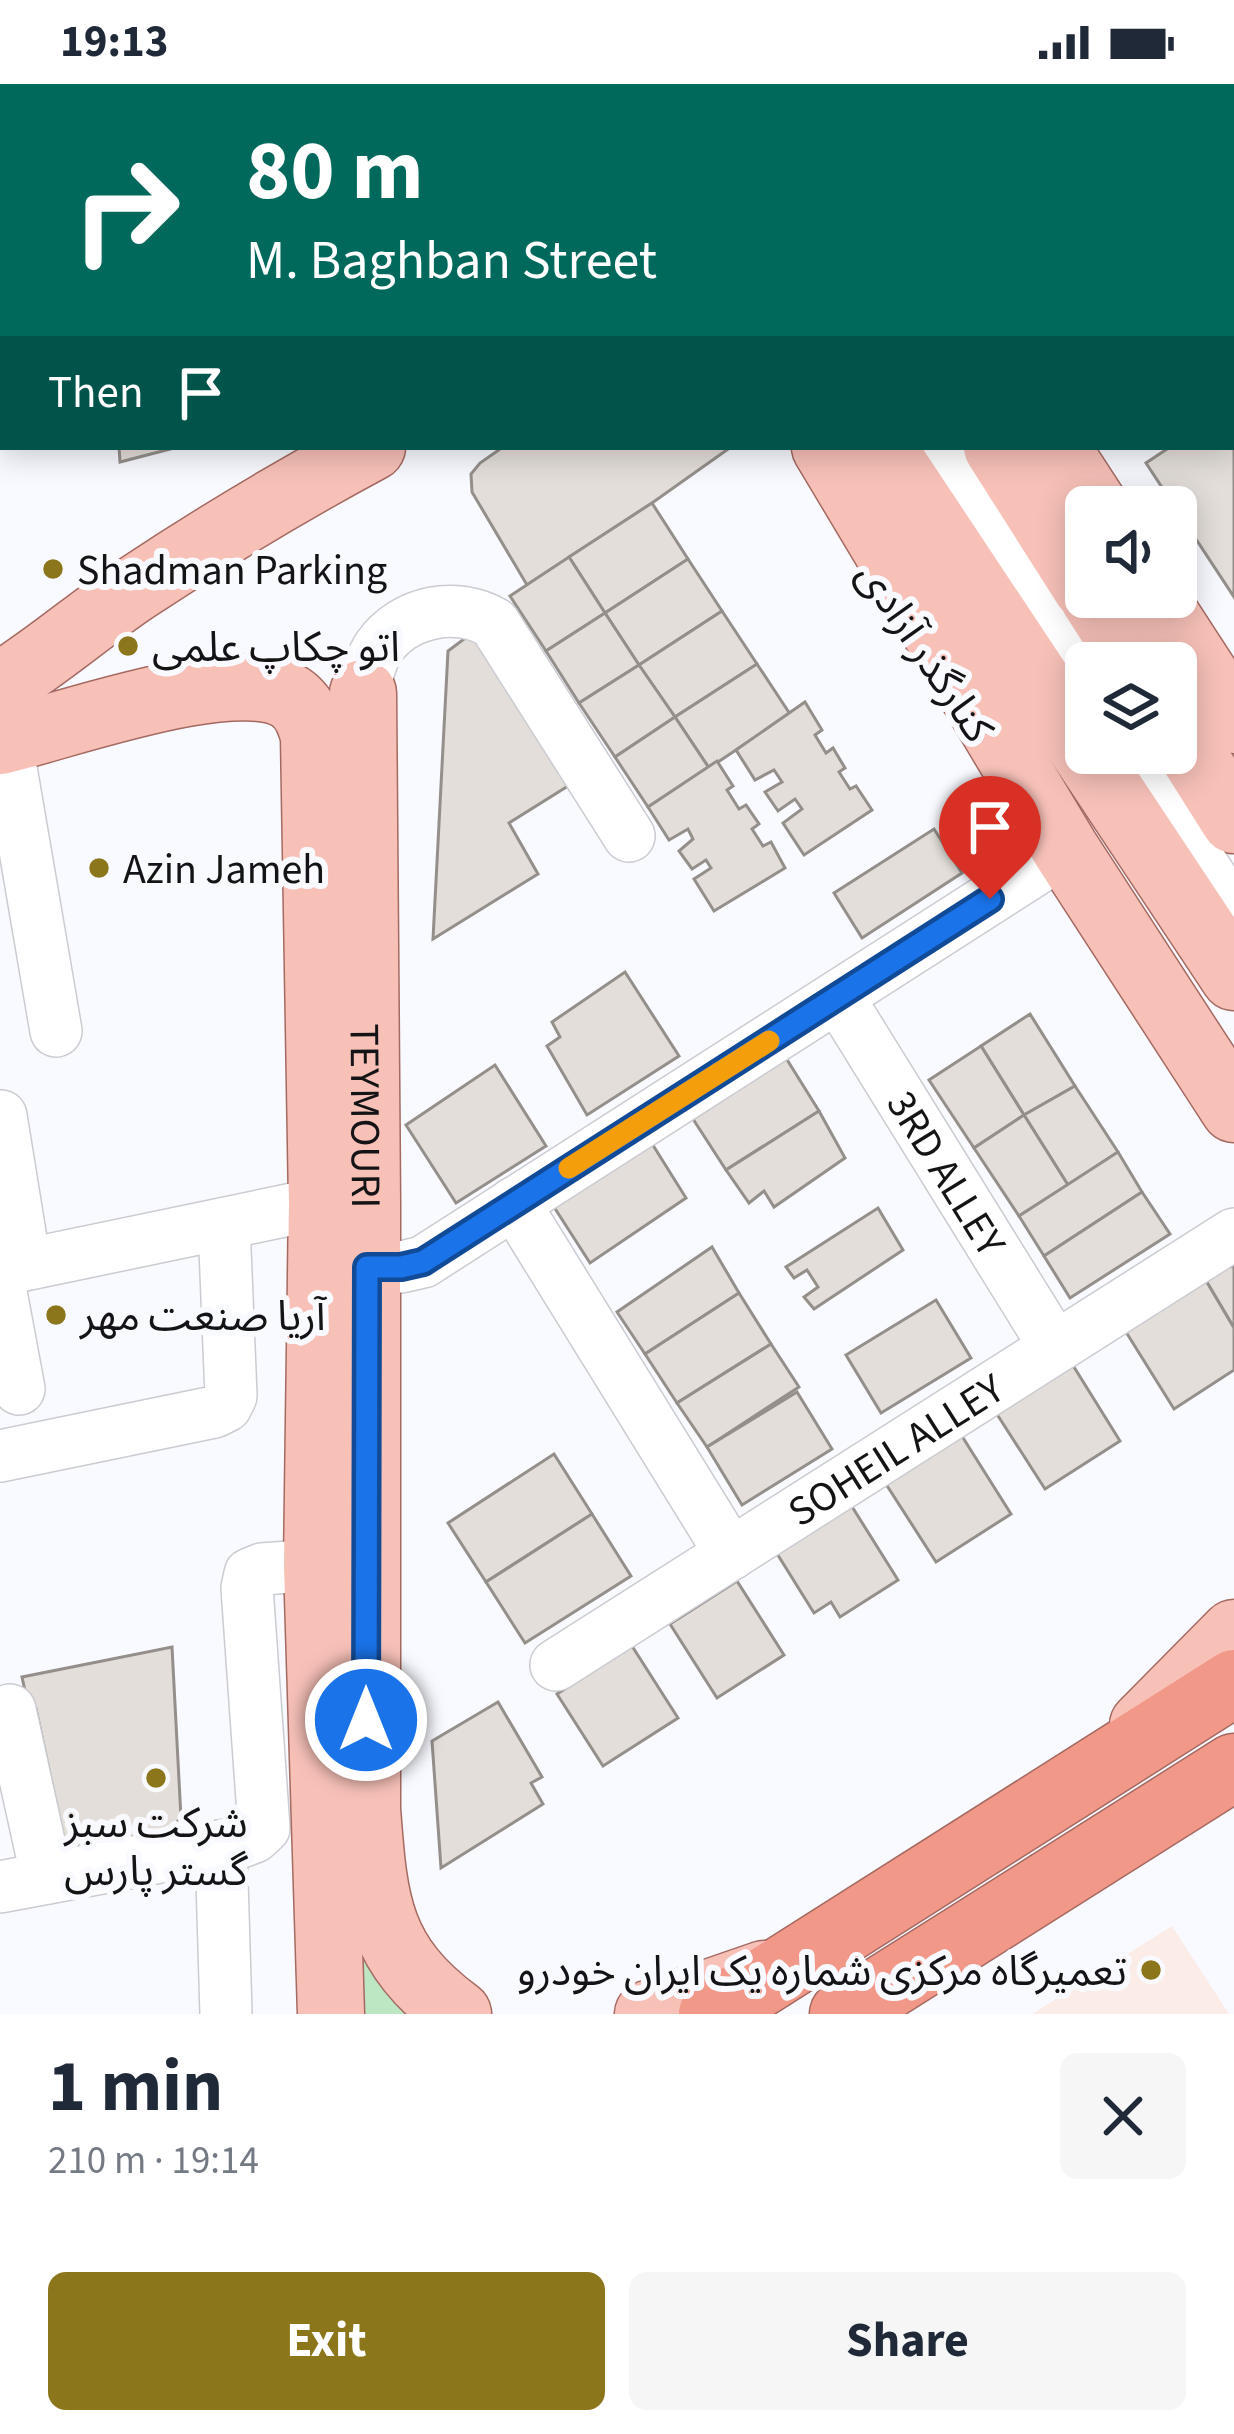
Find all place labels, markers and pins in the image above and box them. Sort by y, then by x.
place label: Shadman Parking [77,541,387,601]
marker: Shadman Parking [40,556,66,582]
place label: اتو چکاپ علمی [152,618,400,678]
marker: اتو چکاپ علمی [115,633,141,659]
pin [939,776,1041,899]
place label: Azin Jameh [123,840,325,900]
marker: Azin Jameh [86,855,112,881]
place label: آریا صنعت مهر [78,1287,327,1347]
marker: آریا صنعت مهر [43,1302,69,1328]
marker: شرکت سبز گستر پارس [143,1765,169,1791]
place label: شرکت سبز گستر پارس [62,1794,248,1902]
place label: تعمیرگاه مرکزی شماره یک ایران خودرو [517,1942,1127,2002]
marker: تعمیرگاه مرکزی شماره یک ایران خودرو [1138,1957,1164,1983]

